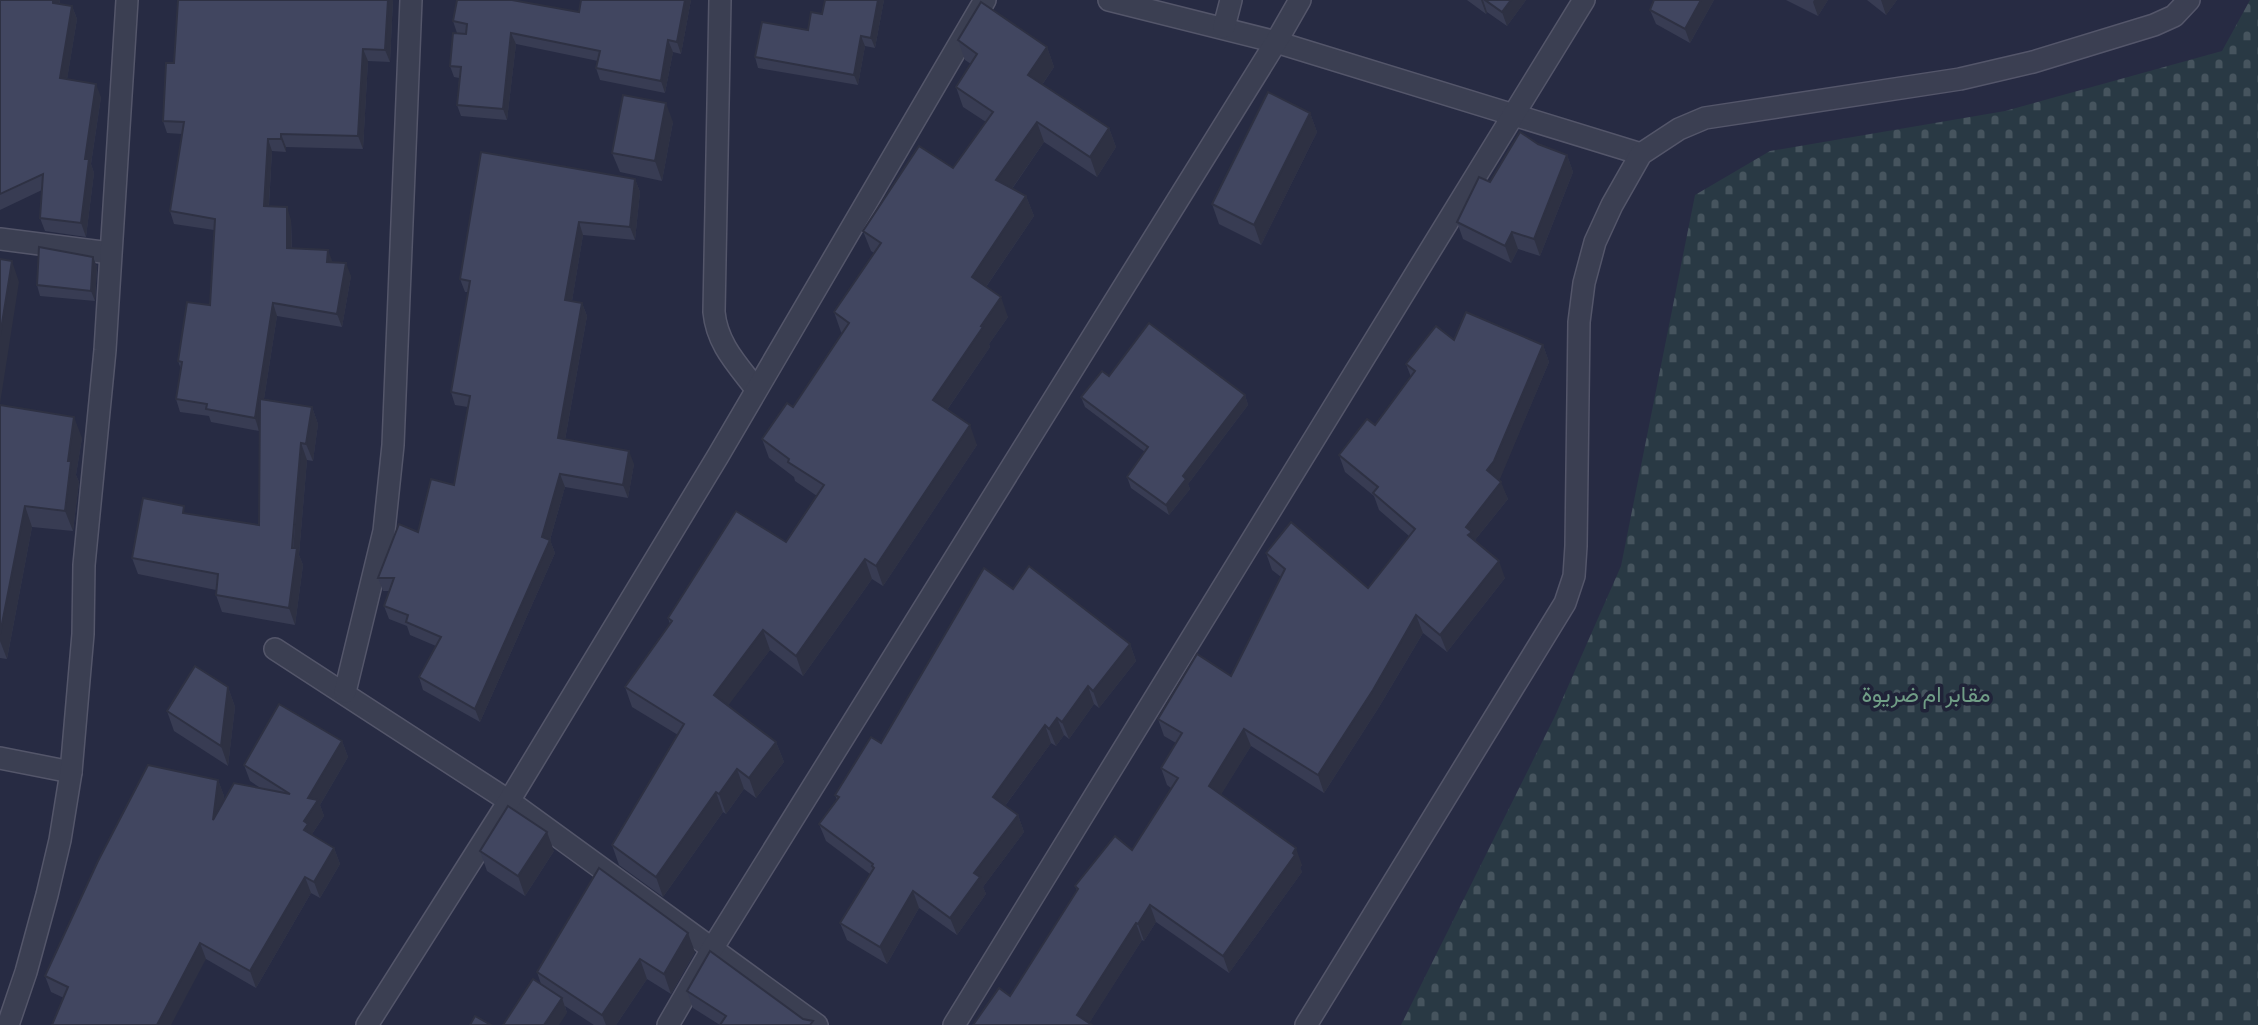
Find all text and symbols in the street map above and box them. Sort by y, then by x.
park label: مقابر ام ضريوة [1861,681,1991,709]

